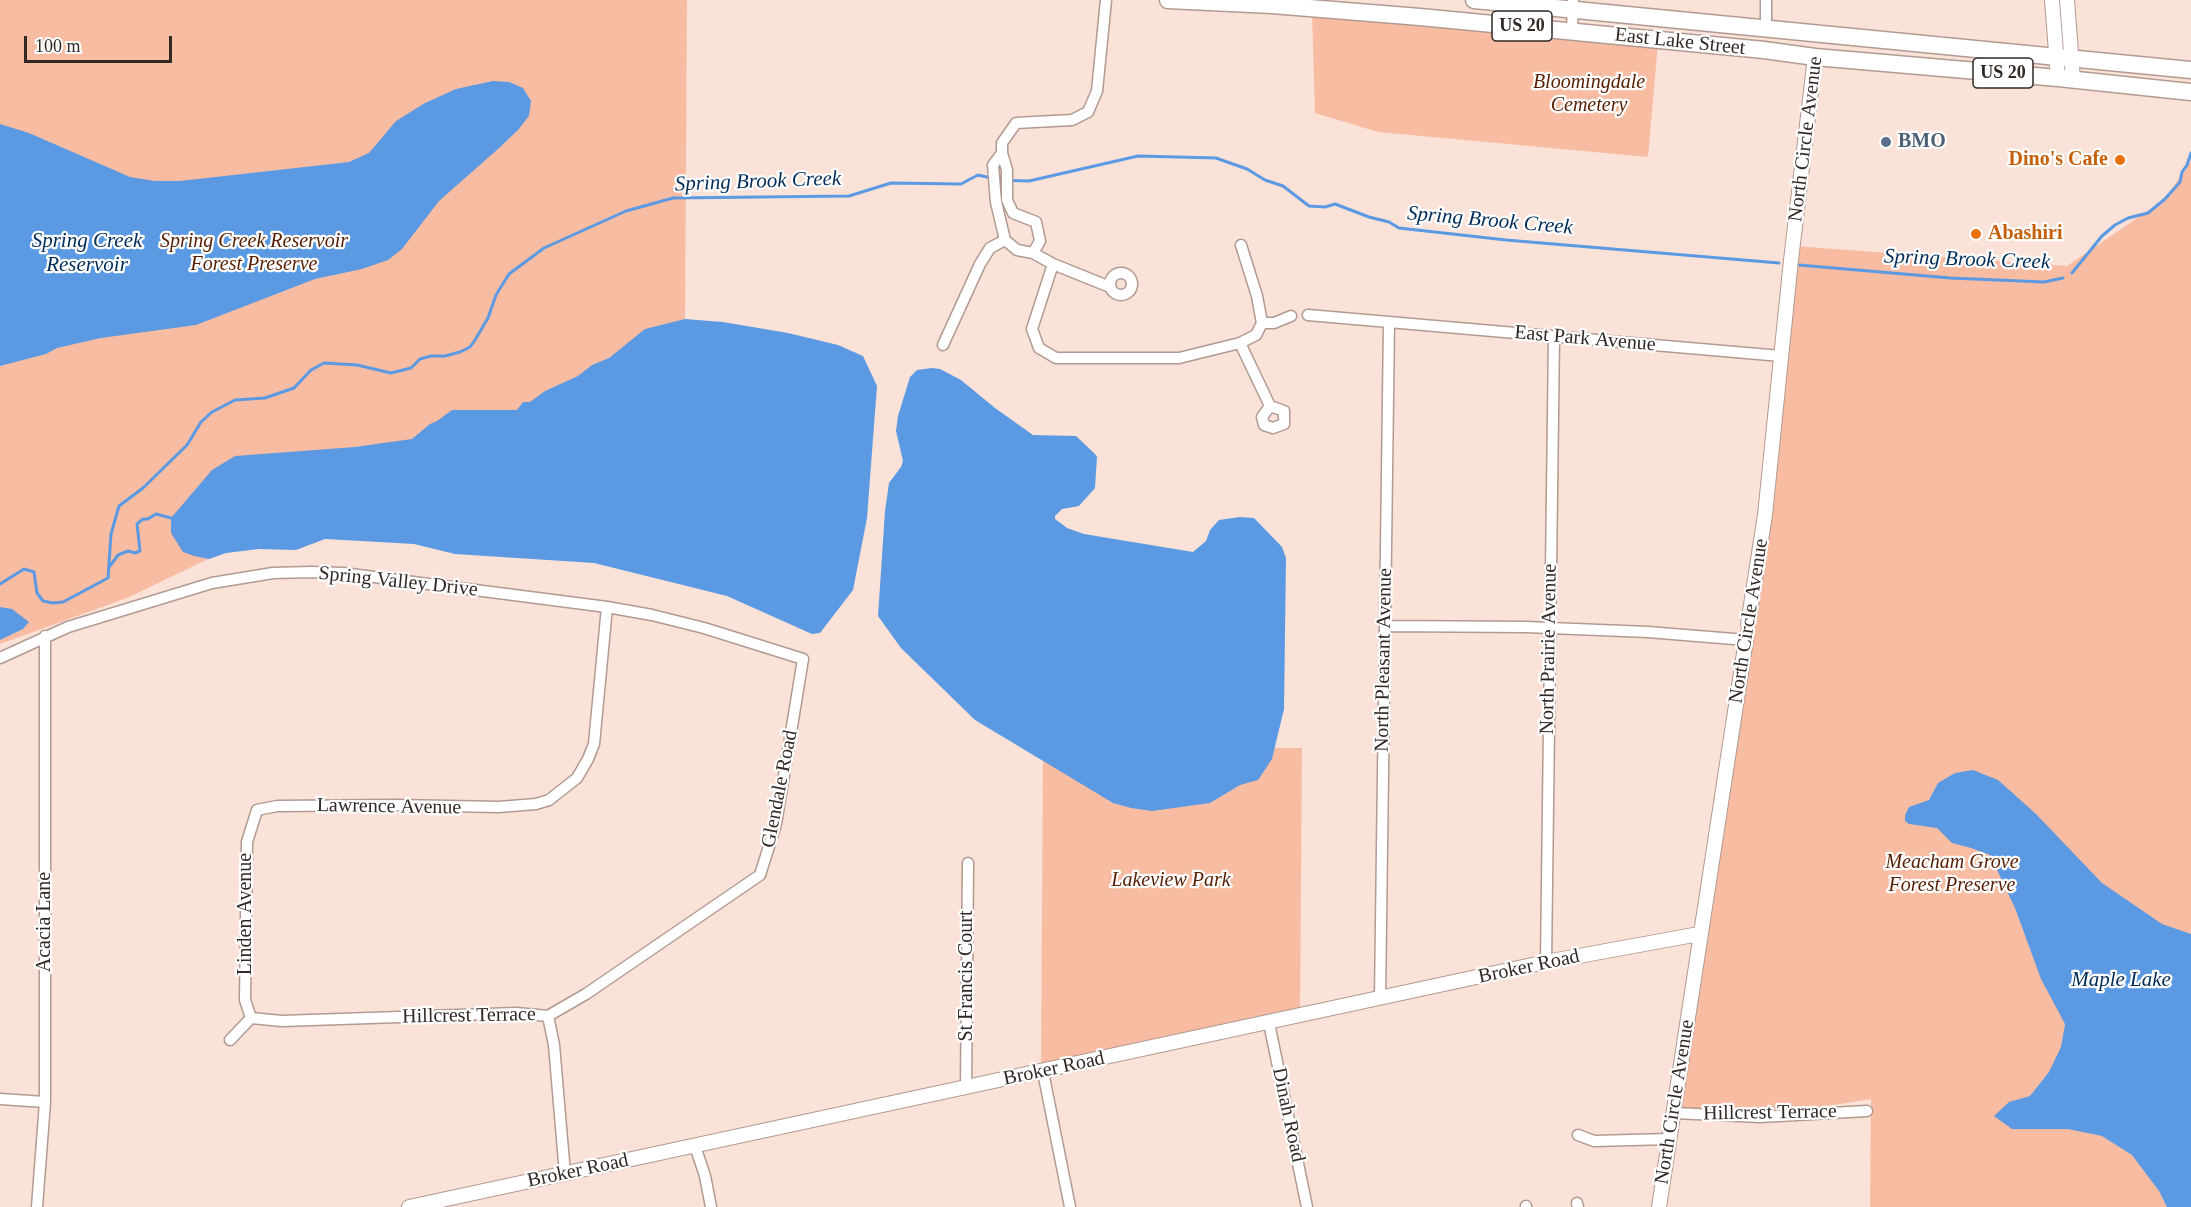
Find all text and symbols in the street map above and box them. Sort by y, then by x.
road number: US 20 [1492,11,1552,41]
street label: East Lake Street [1614,23,1746,61]
scale bar [27,24,176,62]
text: 100 m [35,36,81,56]
street label: North Circle Avenue [1784,55,1828,223]
road number: US 20 [1973,58,2033,88]
park label: Bloomingdale Cemetery [1533,71,1645,118]
place label: BMO [1898,130,1946,154]
marker: BMO [1879,135,1893,149]
place label: Dino's Cafe [2009,148,2108,172]
marker: Dino's Cafe [2113,153,2127,167]
water label: Spring Brook Creek [674,167,842,197]
water label: Spring Brook Creek [1406,201,1574,241]
place label: Abashiri [1988,222,2062,246]
marker: Abashiri [1969,227,1983,241]
water label: Spring Creek Reservoir [32,228,142,278]
park label: Spring Creek Reservoir Forest Preserve [160,230,348,277]
water label: Spring Brook Creek [1883,245,2051,275]
street label: East Park Avenue [1513,321,1657,357]
street label: North Circle Avenue [1724,537,1774,705]
street label: Spring Valley Drive [317,562,479,602]
street label: North Prairie Avenue [1536,563,1562,735]
street label: North Pleasant Avenue [1370,568,1398,752]
street label: Glendale Road [757,728,803,850]
street label: Lawrence Avenue [317,794,461,820]
park label: Meacham Grove Forest Preserve [1885,851,2019,898]
street label: Linden Avenue [234,853,258,975]
park label: Lakeview Park [1111,869,1231,893]
street label: Acacia Lane [33,872,57,972]
street label: St Francis Court [955,910,979,1042]
street label: Broker Road [1476,945,1582,989]
water label: Maple Lake [2071,967,2171,993]
street label: Hillcrest Terrace [402,1003,536,1029]
street label: North Circle Avenue [1650,1018,1700,1186]
street label: Broker Road [1001,1047,1107,1091]
street label: Dinah Road [1266,1066,1310,1164]
street label: Hillcrest Terrace [1703,1100,1837,1126]
street label: Broker Road [525,1149,631,1193]

